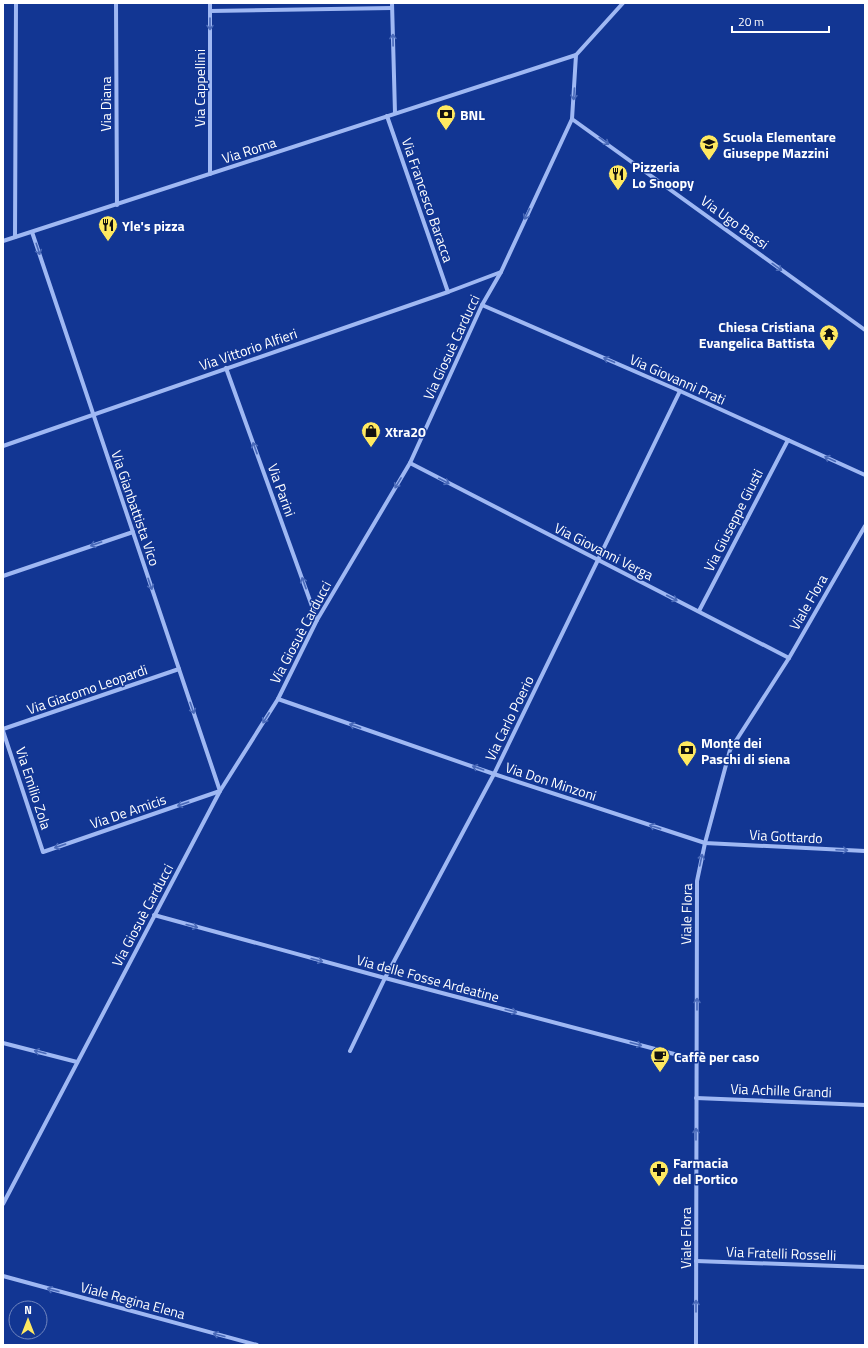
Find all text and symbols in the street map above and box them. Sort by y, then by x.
scale bar [732,8,829,34]
text: 20 m [738,12,764,31]
one-way arrow [206,17,214,30]
one-way arrow [389,34,397,47]
street label: Via Cappellini [189,49,210,127]
street label: Via Diana [95,77,116,131]
one-way arrow [570,87,577,100]
bank icon: BNL [435,103,457,131]
place label: BNL [460,104,485,125]
place label: Scuola Elementare Giuseppe Mazzini [723,126,836,163]
street label: Via Roma [219,131,279,169]
school or university icon: Scuola Elementare Giuseppe Mazzini [698,133,720,161]
street label: Via Francesco Baracca [397,135,459,265]
one-way arrow [598,137,609,146]
place label: Pizzeria Lo Snoopy [632,156,694,193]
restaurant icon: Pizzeria Lo Snoopy [607,163,629,191]
street label: Via Ugo Bassi [697,190,773,254]
one-way arrow [523,208,530,220]
restaurant icon: Yle's pizza [97,214,119,242]
place label: Yle's pizza [122,215,185,236]
one-way arrow [35,243,42,256]
one-way arrow [772,262,783,271]
street label: Via Giosuè Carducci [417,291,485,403]
place label: Chiesa Cristiana Evangelica Battista [699,316,815,353]
street label: Via Vittorio Alfieri [196,322,300,376]
temple icon: Chiesa Cristiana Evangelica Battista [818,323,840,351]
street label: Via Giovanni Prati [627,348,729,410]
one-way arrow [603,356,615,363]
shop icon: Xtra20 [360,420,382,448]
place label: Xtra20 [385,421,426,442]
one-way arrow [251,441,258,454]
street label: Via Gianbattista Vico [106,447,166,569]
one-way arrow [824,455,836,462]
street label: Via Parini [263,461,301,519]
street label: Via Giuseppe Giusti [698,465,768,575]
one-way arrow [393,476,401,488]
one-way arrow [438,477,450,485]
street label: Via Giovanni Verga [551,517,657,585]
one-way arrow [90,541,102,549]
street label: Viale Flora [784,570,832,634]
street label: Via Giosuè Carducci [264,577,336,687]
one-way arrow [147,578,155,590]
one-way arrow [299,578,307,590]
one-way arrow [666,594,678,602]
street label: Via Giacomo Leopardi [24,659,150,719]
street label: Via Carlo Poerio [479,672,539,764]
one-way arrow [189,701,196,714]
one-way arrow [262,712,270,723]
one-way arrow [349,722,362,729]
place label: Monte dei Paschi di siena [701,732,790,769]
bank icon: Monte dei Paschi di siena [676,739,698,767]
street label: Via Emilio Zola [11,744,57,832]
street label: Via Don Minzoni [503,756,599,806]
one-way arrow [472,764,484,772]
street label: Via De Amicis [87,788,169,834]
one-way arrow [177,800,189,808]
one-way arrow [649,822,661,830]
street label: Via Gottardo [749,824,823,848]
one-way arrow [55,843,67,851]
one-way arrow [835,846,848,854]
one-way arrow [698,854,706,867]
street label: Via Giosuè Carducci [106,860,178,970]
street label: Viale Flora [675,883,697,945]
one-way arrow [185,923,198,930]
street label: Via delle Fosse Ardeatine [354,949,502,1007]
one-way arrow [310,957,323,964]
one-way arrow [693,998,701,1011]
one-way arrow [504,1008,517,1015]
one-way arrow [629,1041,642,1048]
cafe icon: Caffè per caso [649,1045,671,1073]
place label: Caffè per caso [674,1046,759,1067]
one-way arrow [34,1048,47,1056]
street label: Via Achille Grandi [730,1078,832,1102]
one-way arrow [692,1128,700,1141]
place label: Farmacia del Portico [673,1152,738,1189]
pharmacy icon: Farmacia del Portico [648,1159,670,1187]
street label: Viale Flora [675,1207,696,1269]
street label: Via Fratelli Rosselli [725,1241,837,1265]
street label: Viale Regina Elena [78,1276,188,1324]
one-way arrow [47,1285,60,1293]
north arrow [8,1300,48,1340]
one-way arrow [692,1300,700,1313]
text: N [24,1302,32,1318]
one-way arrow [213,1331,226,1338]

